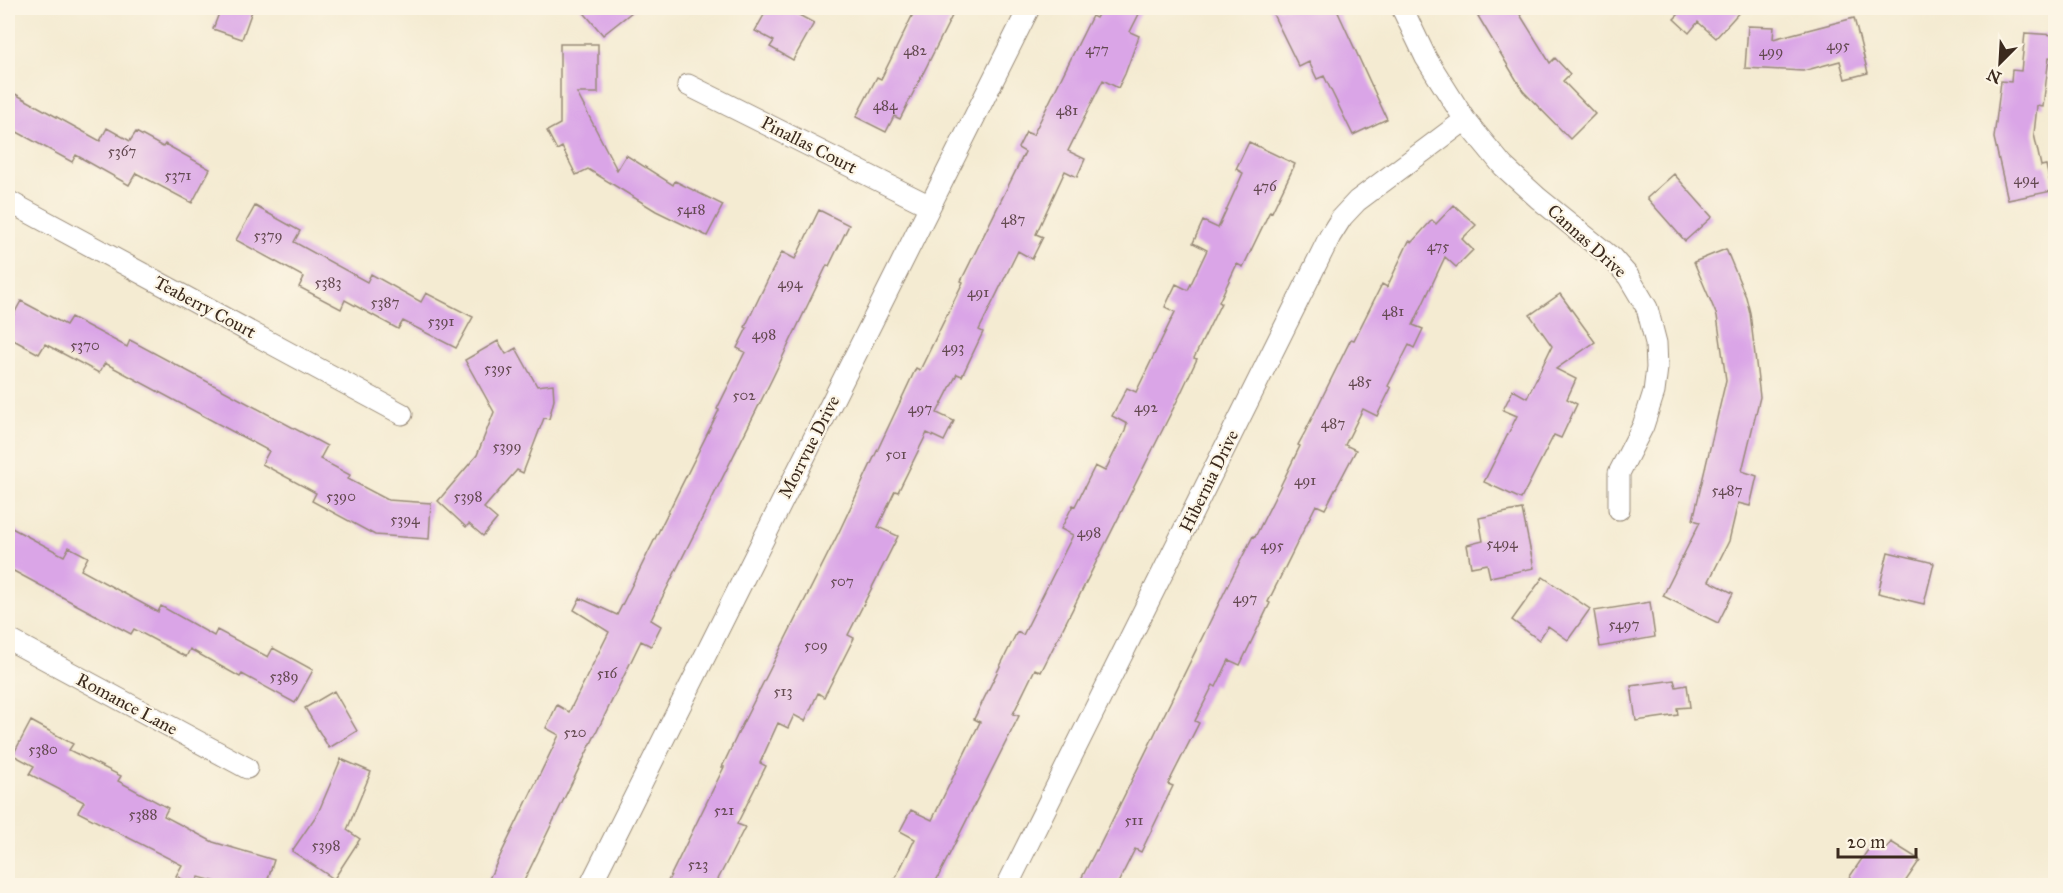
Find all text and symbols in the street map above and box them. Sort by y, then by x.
north arrow [1970,33,2030,93]
house number: 495 [1826,36,1850,54]
house number: 477 [1085,40,1109,58]
house number: 482 [903,41,927,59]
house number: 499 [1759,42,1783,60]
text: N [1984,65,2004,88]
house number: 484 [873,96,898,114]
house number: 481 [1056,101,1078,119]
street label: Pinallas Court [757,111,861,179]
house number: 5367 [108,142,136,160]
house number: 5371 [165,166,192,184]
house number: 494 [2014,170,2039,188]
house number: 476 [1253,177,1278,195]
house number: 5418 [677,200,705,218]
street label: Cannas Drive [1543,200,1631,282]
house number: 487 [1001,210,1025,228]
house number: 5379 [253,226,283,244]
house number: 475 [1427,237,1449,255]
street label: Teaberry Court [150,271,260,343]
house number: 5383 [315,273,341,291]
house number: 494 [778,274,803,292]
house number: 491 [967,283,989,301]
house number: 5387 [371,293,399,311]
house number: 481 [1382,302,1404,320]
house number: 5391 [428,312,454,330]
house number: 498 [752,325,776,343]
house number: 5370 [70,336,100,354]
house number: 493 [942,338,964,356]
house number: 5395 [484,359,512,377]
house number: 485 [1348,372,1372,390]
house number: 502 [732,386,756,404]
street label: Morrvue Drive [774,392,844,502]
house number: 492 [1134,398,1159,416]
house number: 497 [908,399,932,417]
house number: 487 [1321,414,1345,432]
street label: Hibernia Drive [1175,426,1243,536]
house number: 5399 [492,437,522,455]
house number: 501 [885,445,907,463]
house number: 491 [1294,471,1316,489]
house number: 5487 [1712,481,1742,499]
house number: 5390 [326,487,356,505]
house number: 5398 [453,487,483,505]
house number: 5394 [390,510,420,528]
house number: 498 [1077,523,1101,541]
house number: 5494 [1486,534,1518,552]
house number: 495 [1260,536,1284,554]
house number: 507 [830,572,854,590]
house number: 497 [1233,589,1257,607]
house number: 5497 [1609,615,1640,633]
house number: 509 [804,636,828,654]
house number: 516 [597,664,619,682]
house number: 5389 [269,667,299,685]
street label: Romance Lane [73,668,181,740]
house number: 513 [774,682,792,700]
house number: 520 [563,723,587,741]
house number: 5380 [28,740,58,758]
house number: 521 [714,801,734,819]
house number: 5388 [129,805,157,823]
house number: 511 [1125,811,1143,829]
scale bar [1838,821,1916,859]
text: 20 m [1847,831,1885,853]
house number: 5398 [311,836,341,854]
house number: 523 [688,855,708,873]

